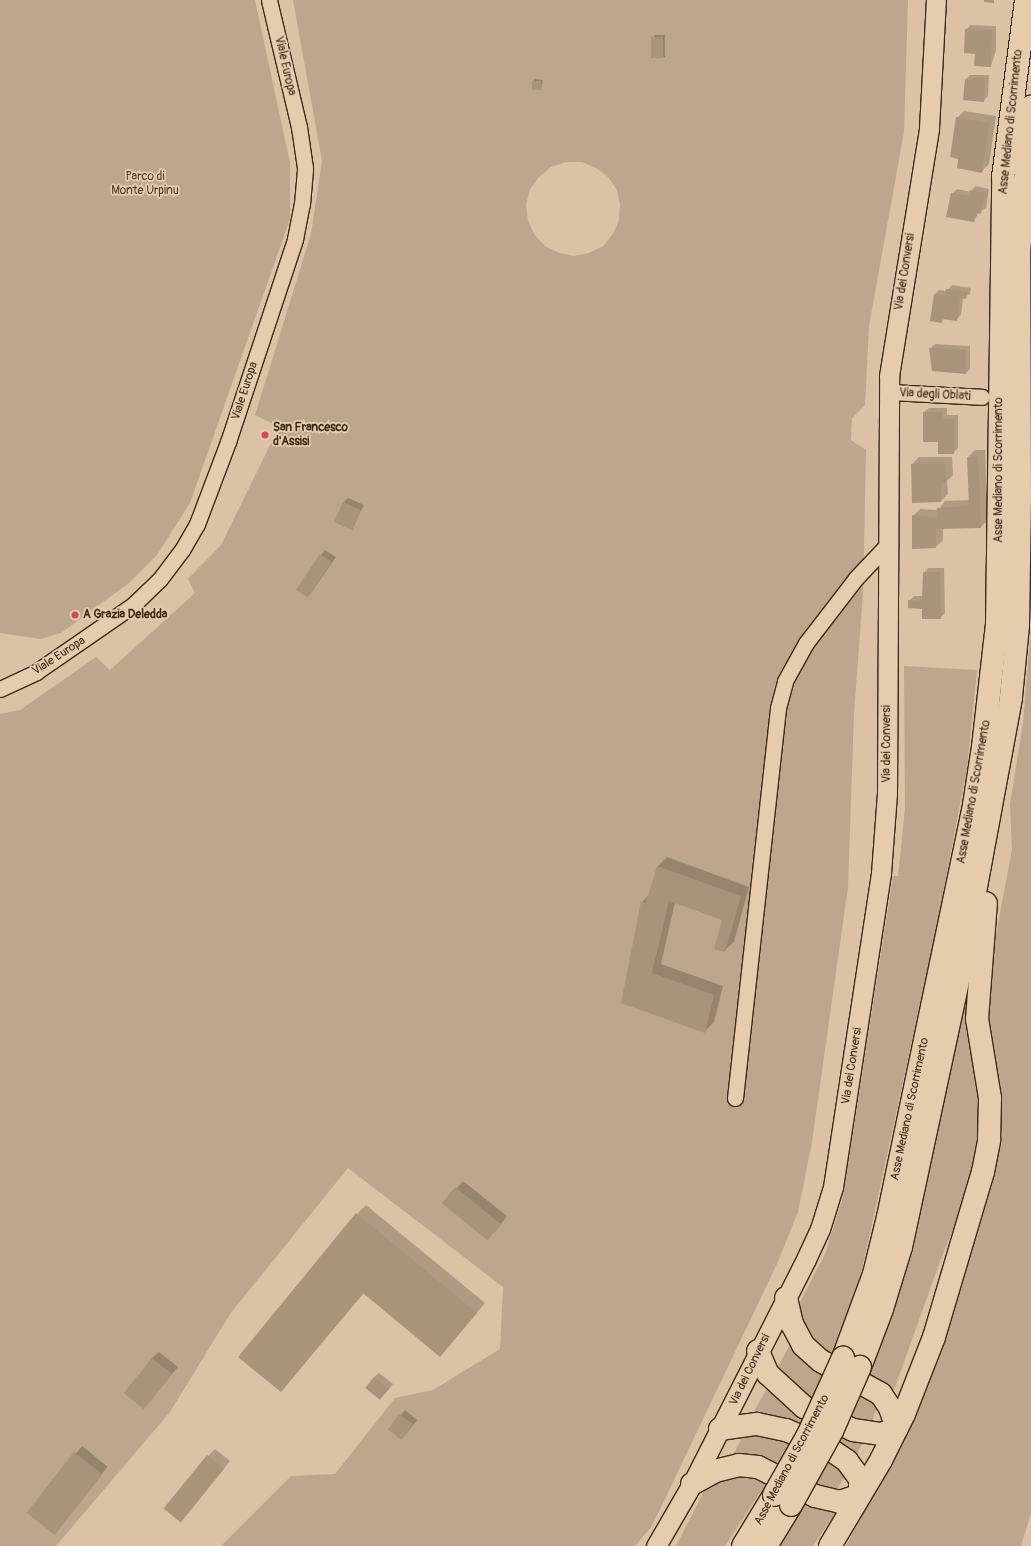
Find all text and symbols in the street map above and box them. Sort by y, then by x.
street label: Viale Europa [271,35,299,97]
street label: Asse Mediano di Scorrimento [996,49,1026,195]
park label: Parco di Monte Urpinu [111,170,179,198]
street label: Via dei Conversi [892,232,918,312]
street label: Viale Europa [229,360,261,422]
street label: Via degli Oblati [899,386,971,404]
street label: Asse Mediano di Scorrimento [992,397,1006,543]
place label: San Francesco d'Assisi [273,421,348,449]
marker: San Francesco d'Assisi [260,430,270,440]
place label: A Grazia Deledda [83,608,167,622]
marker: A Grazia Deledda [70,610,80,620]
street label: Viale Europa [30,634,88,678]
street label: Via dei Conversi [880,705,894,783]
street label: Asse Mediano di Scorrimento [954,719,994,865]
street label: Via dei Conversi [839,1026,865,1106]
street label: Asse Mediano di Scorrimento [888,1036,932,1182]
street label: Via dei Conversi [726,1332,774,1408]
street label: Asse Mediano di Scorrimento [751,1392,833,1528]

